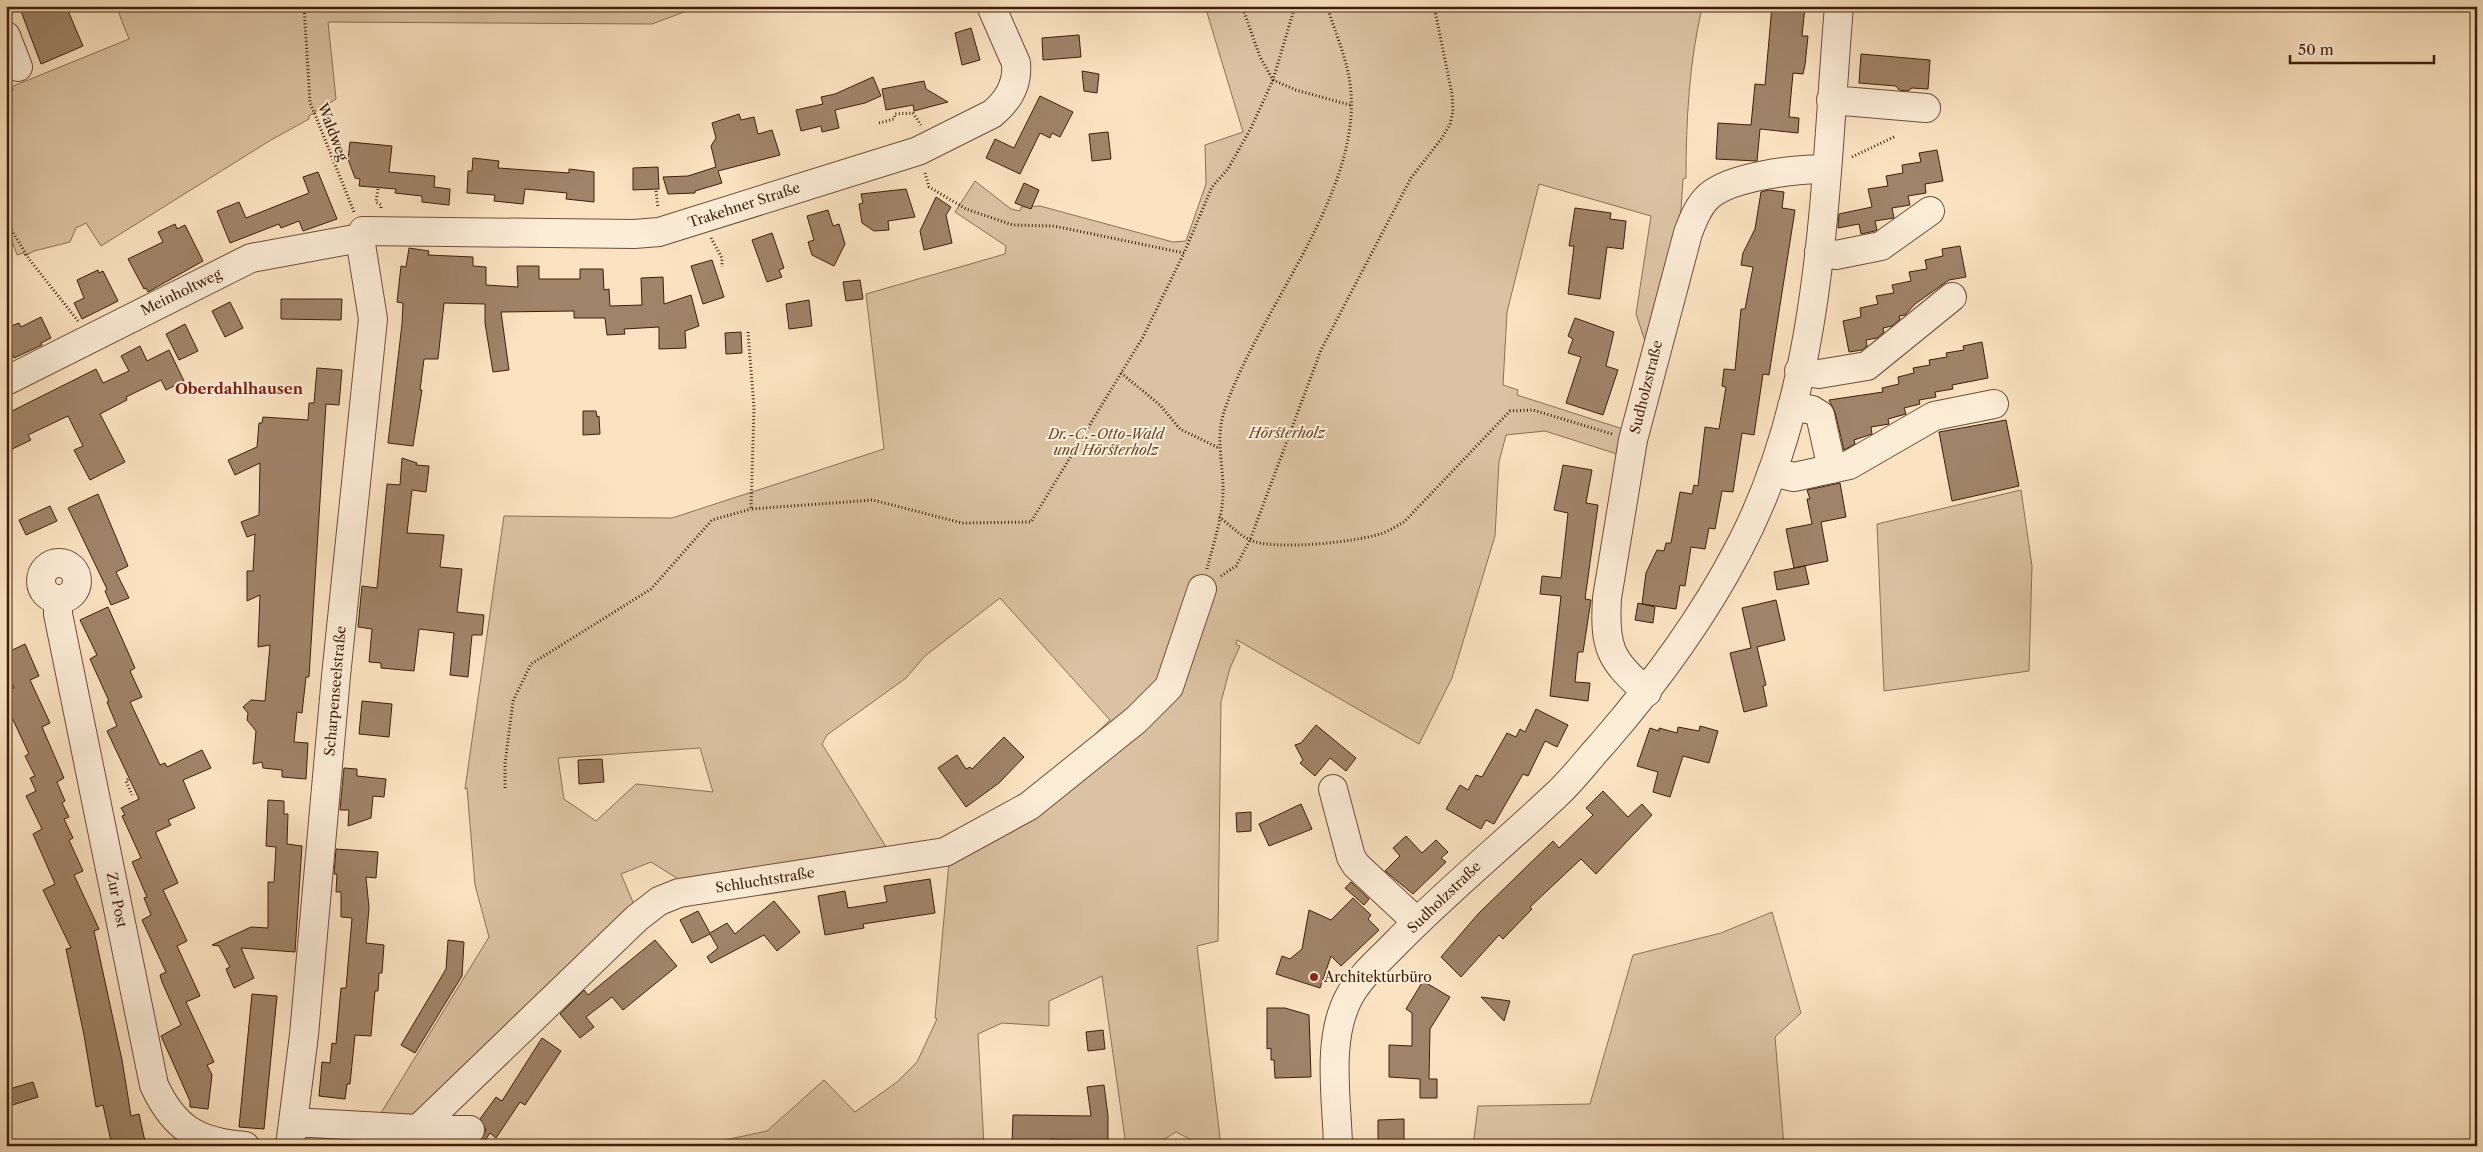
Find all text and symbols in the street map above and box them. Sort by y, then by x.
scale bar [2290,32,2434,64]
text: 50 m [2298,40,2334,59]
street label: Waldweg [313,100,352,164]
street label: Trakehner Straße [686,178,803,232]
street label: Meinholtweg [138,264,225,319]
street label: Sudholzstraße [1626,338,1666,436]
district label: Oberdahlhausen [175,379,304,398]
park label: Hörsterholz [1248,424,1327,442]
park label: Dr.-C.-Otto-Wald und Hörsterholz [1047,425,1166,459]
street label: Scharpenseelstraße [320,625,350,757]
street label: Sudholzstraße [1403,857,1485,937]
street label: Schluchtstraße [714,863,816,897]
street label: Zur Post [103,871,131,929]
place label: Architekturbüro [1323,968,1432,986]
marker: Architekturbüro [1308,971,1320,983]

